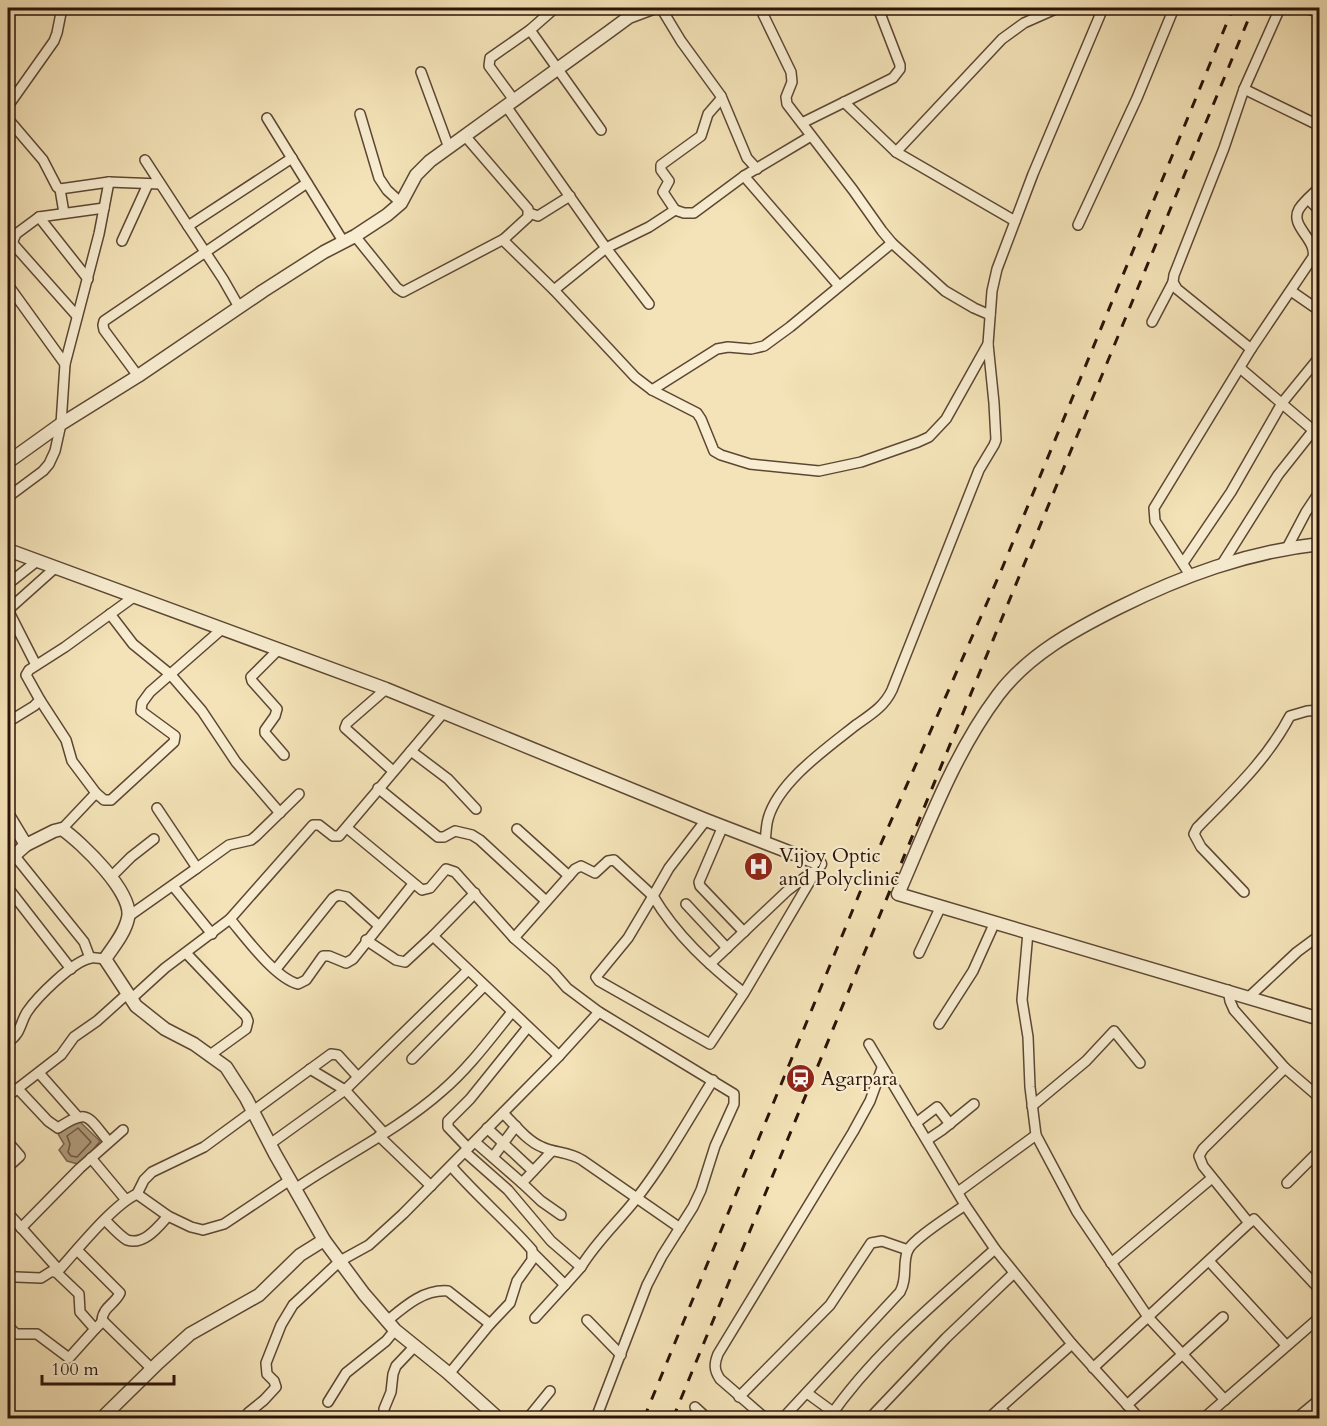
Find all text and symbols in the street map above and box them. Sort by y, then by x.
place label: Vijoy Optic and Polyclinic [779,842,899,892]
hospital icon: Vijoy Optic and Polyclinic [742,850,774,882]
station icon: Agarpara [784,1062,816,1094]
place label: Agarpara [821,1065,898,1092]
scale bar [42,1348,174,1386]
text: 100 m [51,1357,99,1382]

